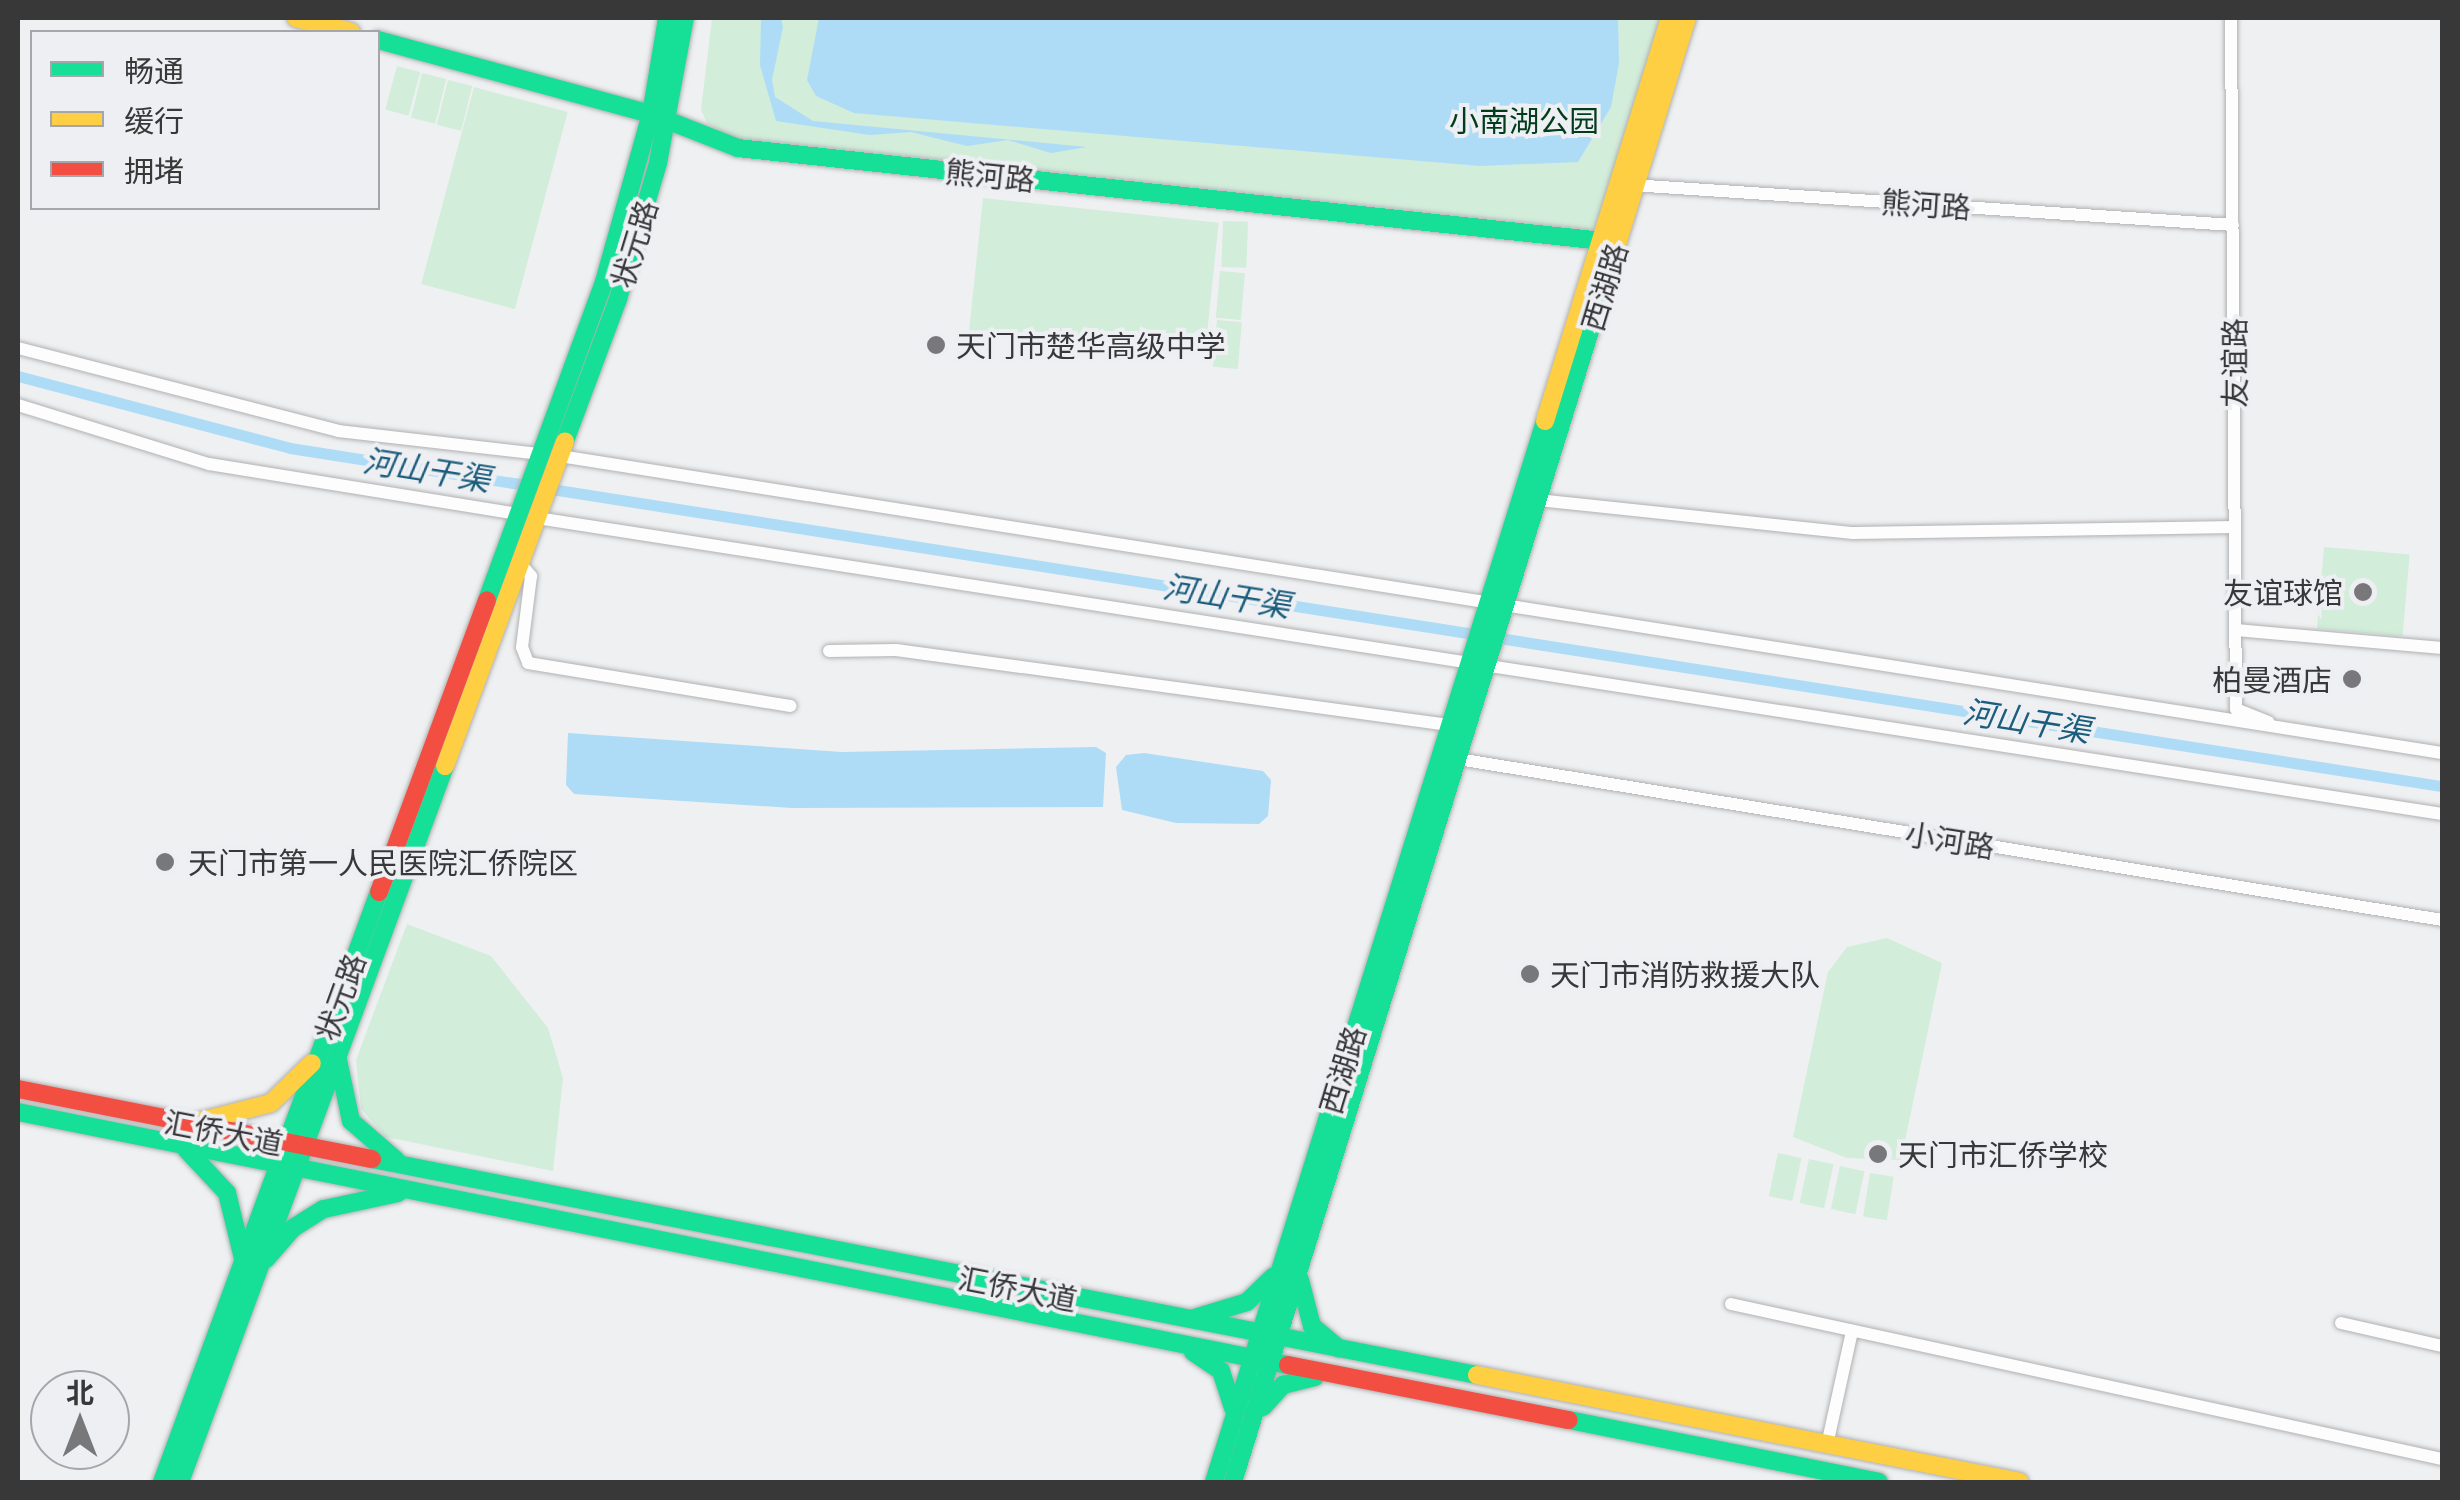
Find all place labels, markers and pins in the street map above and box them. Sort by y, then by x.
place label: 天门市楚华高级中学 [956,327,1226,363]
marker: 天门市楚华高级中学 [925,334,947,356]
place label: 友谊球馆 [2223,574,2343,610]
marker: 友谊球馆 [2352,581,2374,603]
place label: 柏曼酒店 [2212,661,2332,697]
marker: 柏曼酒店 [2341,668,2363,690]
place label: 天门市第一人民医院汇侨院区 [188,844,578,880]
marker: 天门市第一人民医院汇侨院区 [152,849,178,875]
place label: 天门市消防救援大队 [1550,956,1820,992]
marker: 天门市消防救援大队 [1519,963,1541,985]
place label: 天门市汇侨学校 [1898,1136,2108,1172]
marker: 天门市汇侨学校 [1867,1143,1889,1165]

